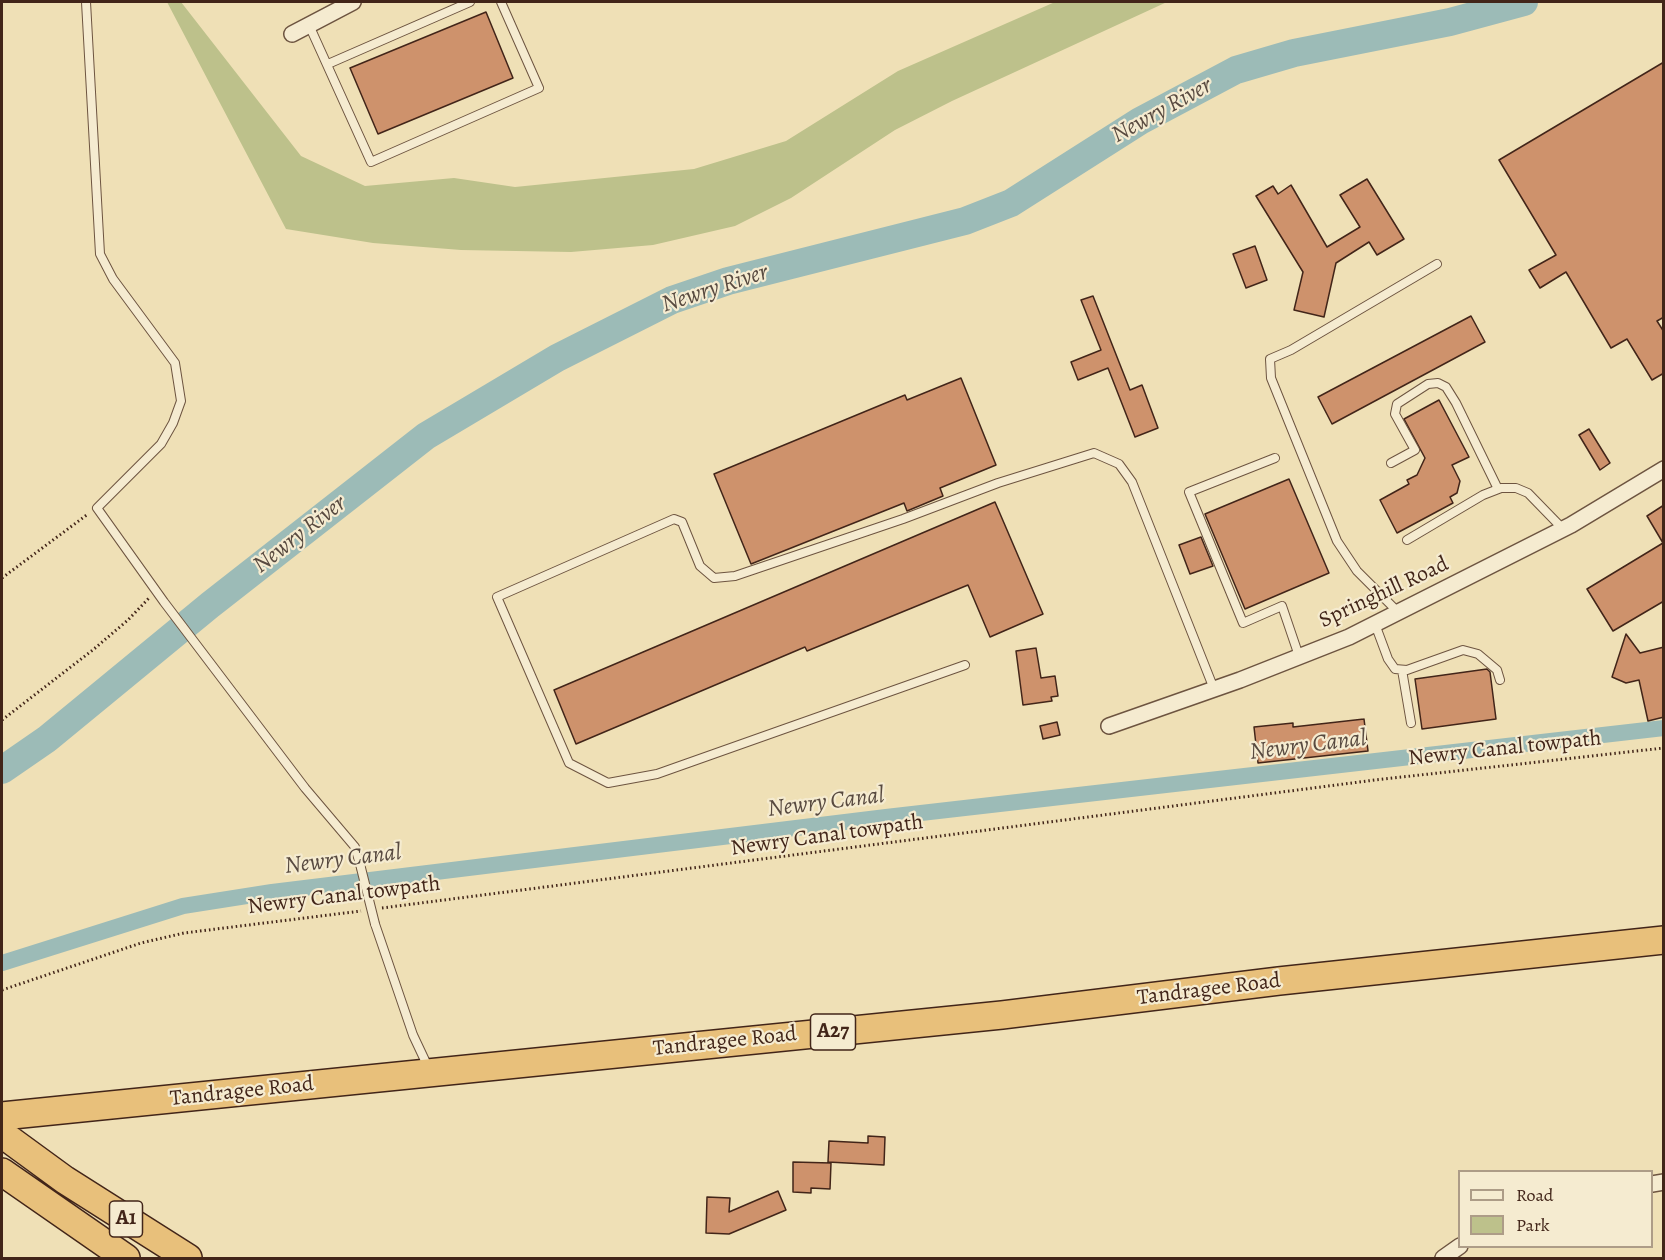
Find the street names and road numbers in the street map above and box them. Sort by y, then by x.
street label: Springhill Road [1315,551,1453,635]
street label: Newry Canal towpath [1407,726,1603,772]
street label: Newry Canal towpath [729,809,925,863]
street label: Newry Canal towpath [246,871,442,921]
street label: Tandragee Road [1136,968,1282,1012]
road number: A27 [810,1014,856,1050]
street label: Tandragee Road [652,1021,798,1063]
street label: Tandragee Road [169,1071,315,1113]
road number: A1 [110,1201,142,1237]

